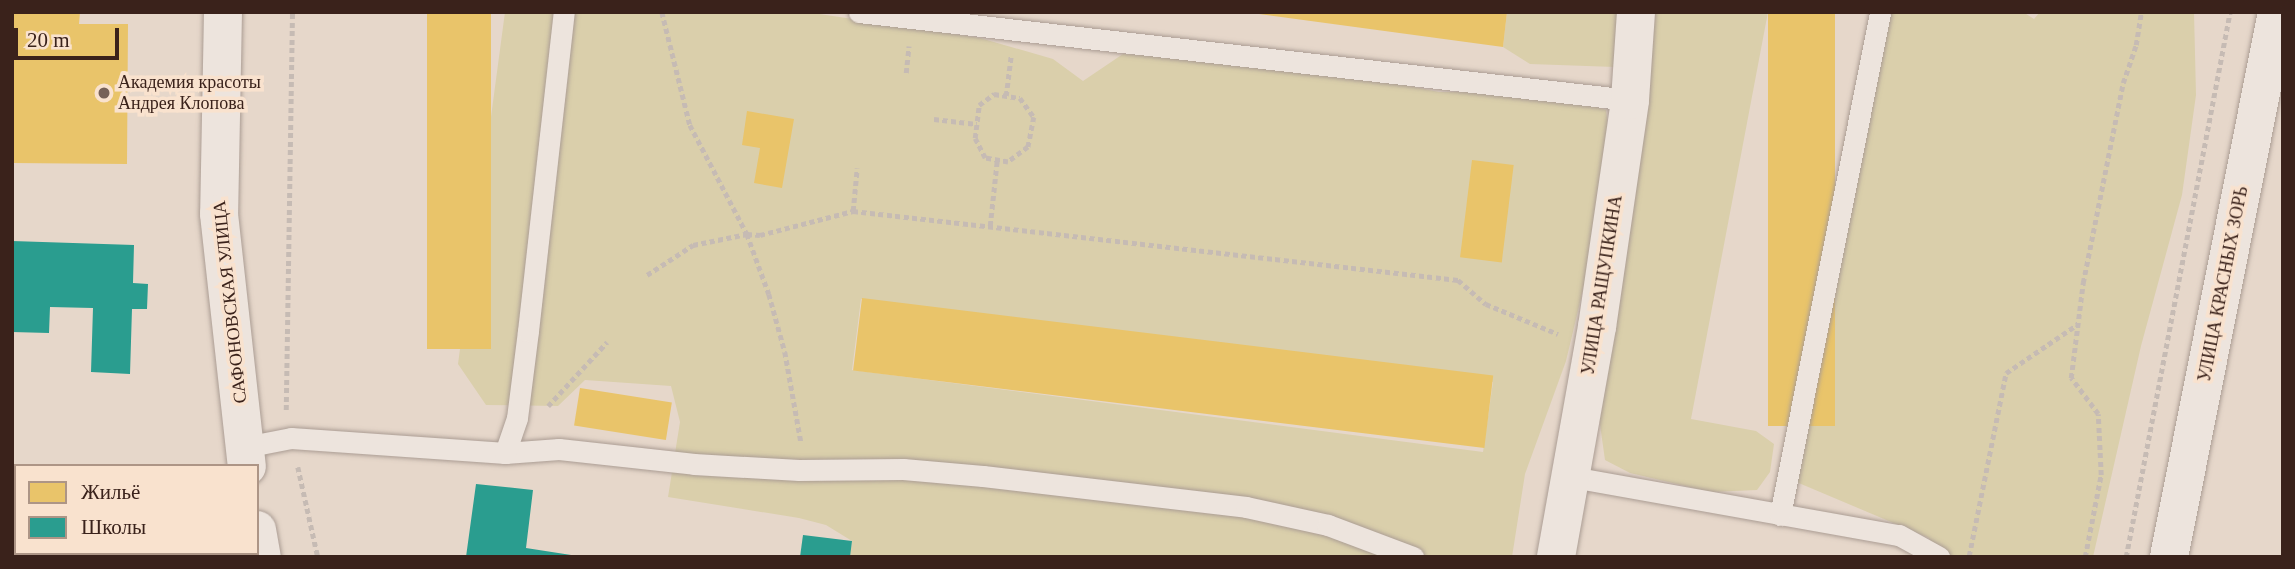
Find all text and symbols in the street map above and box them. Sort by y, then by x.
scale bar [18,14,122,58]
text: 20 m [27,28,70,52]
place label: Академия красоты Андрея Клопова [118,72,261,114]
marker: Академия красоты Андрея Клопова [96,85,112,101]
street label: УЛИЦА КРАСНЫХ ЗОРЬ [2193,184,2253,384]
street label: УЛИЦА РАЩУПКИНА [1577,193,1627,377]
street label: САФОНОВСКАЯ УЛИЦА [209,200,251,404]
legend [14,464,259,555]
text: Жильё [81,480,140,504]
text: Школы [81,515,146,539]

